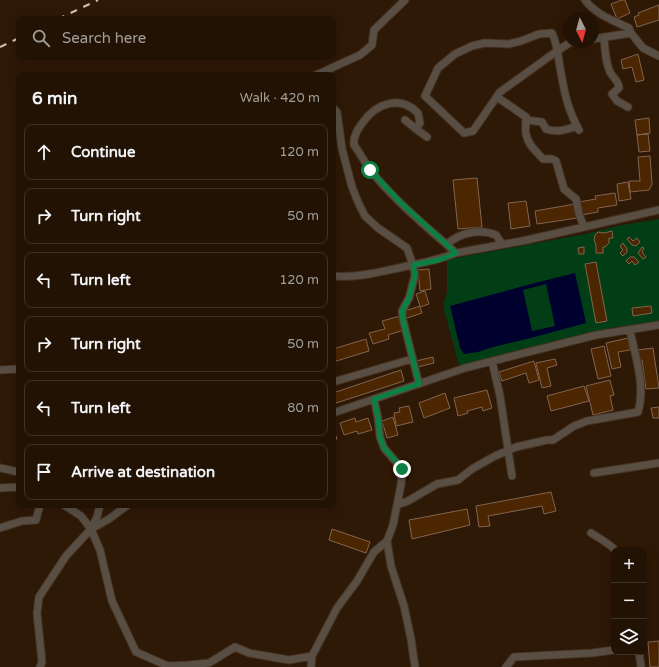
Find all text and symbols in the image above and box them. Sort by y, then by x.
north arrow [563,12,599,48]
search box [16,16,336,60]
icon: search [30,27,52,49]
text: Search here [62,29,146,47]
text: 6 min [32,88,77,109]
text: Walk · 420 m [240,90,320,106]
icon: ahead [33,141,55,163]
text: Continue [71,143,135,161]
text: 120 m [279,144,319,160]
route start [361,161,379,179]
icon: right [33,205,55,227]
text: Turn right [71,207,141,225]
text: 50 m [287,208,319,224]
icon: left [33,269,55,291]
text: Turn left [71,271,131,289]
text: 120 m [279,272,319,288]
icon: right [33,333,55,355]
text: Turn right [71,335,141,353]
text: 50 m [287,336,319,352]
icon: left [33,397,55,419]
text: Turn left [71,399,131,417]
text: 80 m [287,400,319,416]
route end [393,460,411,478]
icon: arrive [33,461,55,483]
text: Arrive at destination [71,463,215,481]
map controls [611,547,647,655]
button: + [611,547,647,583]
button: − [611,583,647,619]
button: layers [611,619,647,655]

